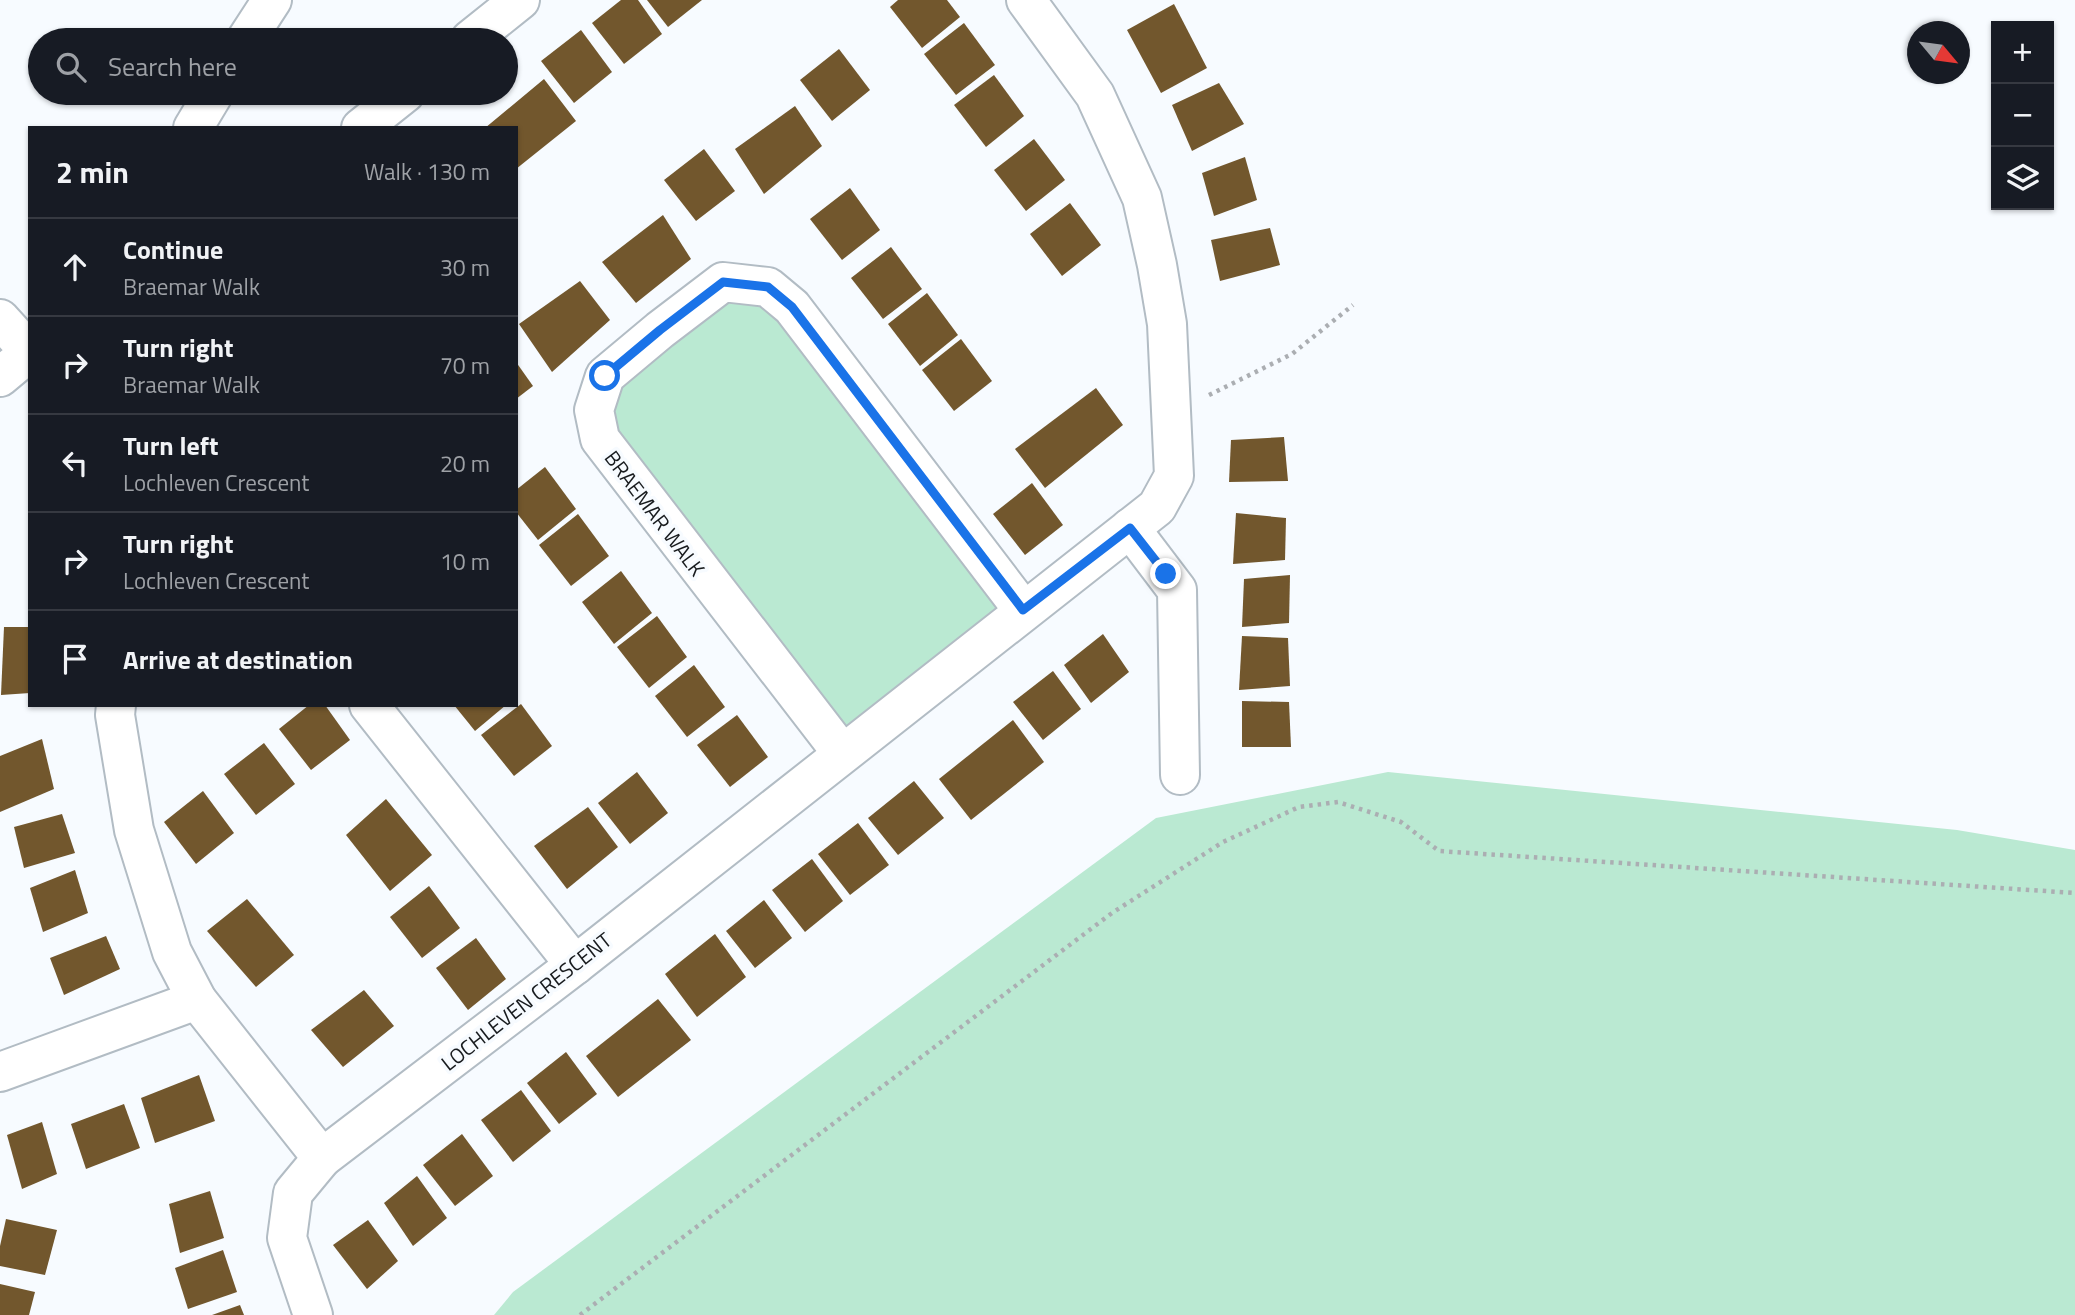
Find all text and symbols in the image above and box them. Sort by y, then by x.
north arrow [1907,21,1970,84]
map controls [1991,21,2054,210]
button: + [1991,21,2054,84]
search box [28,28,518,105]
text: Search here [108,47,237,86]
icon: search [52,48,90,86]
button: − [1991,84,2054,147]
button: layers [1991,147,2054,210]
text: 2 min [56,149,129,195]
text: Walk · 130 m [364,154,490,189]
text: Continue [123,230,223,269]
icon: ahead [56,248,94,286]
text: 30 m [440,250,490,285]
text: Braemar Walk [123,269,260,304]
text: Turn right [123,328,234,367]
icon: right [56,346,94,384]
text: 70 m [440,348,490,383]
route start [589,360,620,391]
text: Braemar Walk [123,367,260,402]
text: Turn left [123,426,218,465]
street label: BRAEMAR WALK [597,443,713,583]
icon: left [56,444,94,482]
text: 20 m [440,446,490,481]
text: Lochleven Crescent [123,465,309,500]
text: Turn right [123,524,234,563]
icon: right [56,542,94,580]
text: 10 m [440,544,490,579]
route end [1150,558,1181,589]
text: Lochleven Crescent [123,563,309,598]
icon: arrive [56,640,94,678]
text: Arrive at destination [123,640,353,679]
street label: LOCHLEVEN CRESCENT [434,924,618,1078]

